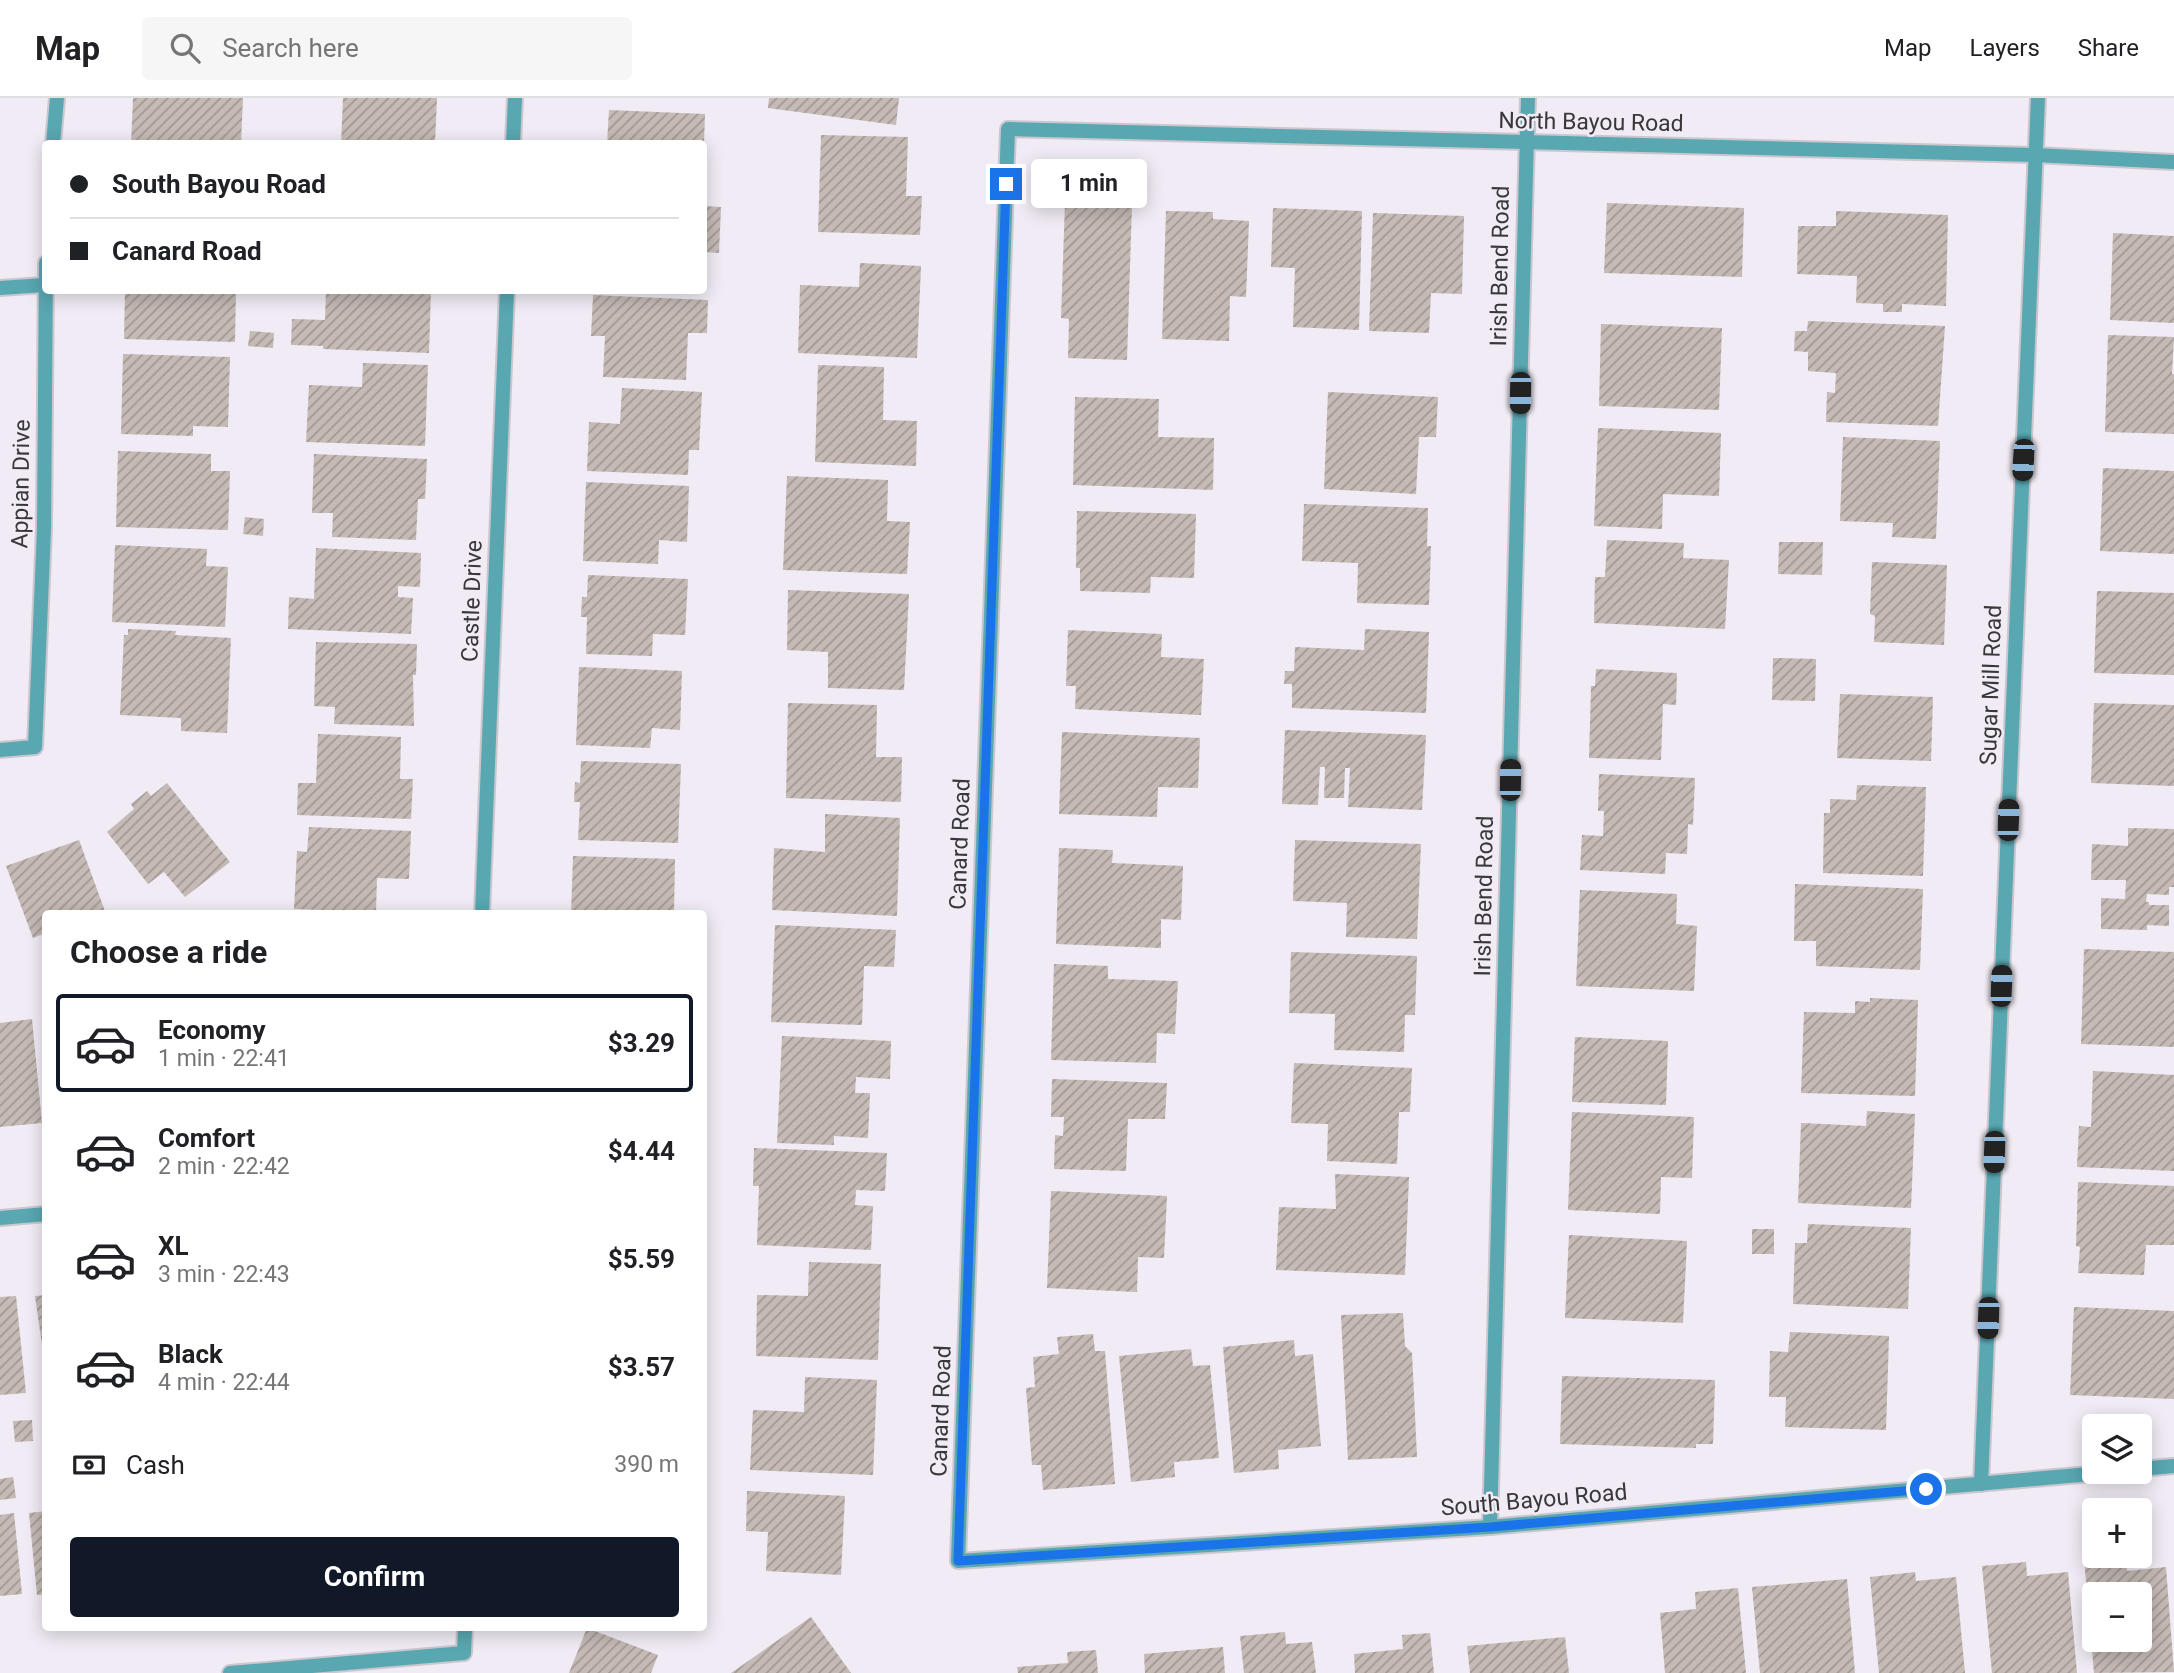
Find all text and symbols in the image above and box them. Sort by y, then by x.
search box [142,17,632,80]
text: Map [35,29,100,68]
icon: search [166,29,204,67]
text: Search here [222,33,359,63]
text: Map [1884,34,1932,62]
text: Layers [1970,34,2040,62]
text: Share [2078,34,2139,62]
street label: North Bayou Road [1498,107,1684,137]
callout: 1 min [1030,160,1146,208]
route end [990,168,1022,200]
text: South Bayou Road [112,169,326,199]
text: 1 min [1060,170,1118,197]
street label: Irish Bend Road [1485,185,1515,347]
text: Canard Road [112,236,262,266]
car [1510,372,1531,414]
street label: Appian Drive [6,419,36,549]
car [2012,438,2035,482]
street label: Castle Drive [456,540,488,662]
street label: Sugar Mill Road [1975,604,2007,766]
car [1500,759,1521,801]
street label: Canard Road [944,778,976,910]
car [1997,799,2020,841]
street label: Irish Bend Road [1469,815,1499,977]
text: Choose a ride [70,933,267,971]
car [1990,965,2013,1007]
icon: car [74,1012,137,1075]
text: Economy [158,1015,265,1045]
text: $3.29 [608,1028,675,1058]
text: 1 min · 22:41 [158,1045,290,1072]
icon: car [74,1120,137,1183]
text: Comfort [158,1123,255,1153]
car [1983,1131,2006,1173]
text: $4.44 [608,1136,675,1166]
text: 2 min · 22:42 [158,1153,290,1180]
icon: car [74,1228,137,1291]
text: XL [158,1231,189,1261]
text: $5.59 [608,1244,675,1274]
text: 3 min · 22:43 [158,1261,290,1288]
car [1977,1297,2000,1339]
icon: car [74,1336,137,1399]
text: Black [158,1339,223,1369]
street label: Canard Road [925,1345,957,1477]
text: $3.57 [608,1352,675,1382]
text: 4 min · 22:44 [158,1369,290,1396]
map controls [2082,1414,2152,1652]
button: layers [2082,1414,2152,1484]
icon: cash [70,1446,108,1484]
text: Cash [126,1450,185,1480]
text: 390 m [614,1451,679,1478]
route start [1910,1473,1942,1505]
street label: South Bayou Road [1440,1478,1628,1522]
button: + [2082,1498,2152,1568]
button: Confirm [70,1537,679,1617]
button: − [2082,1582,2152,1652]

